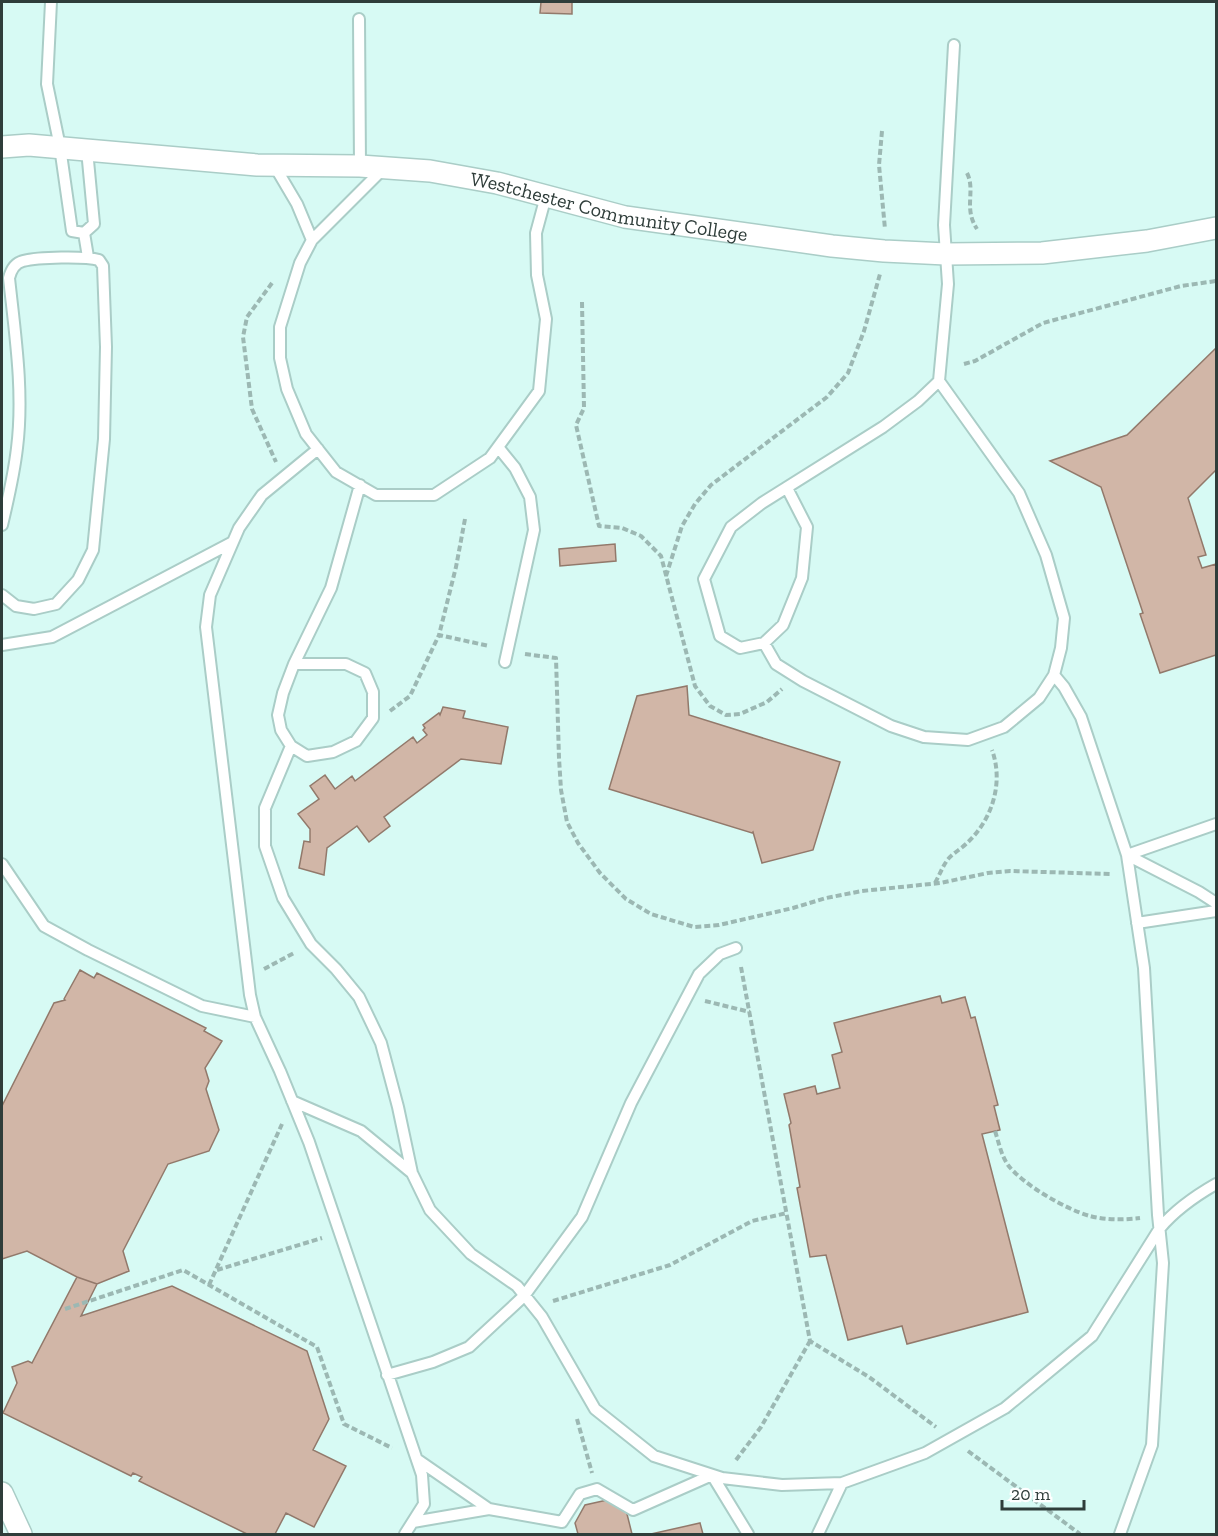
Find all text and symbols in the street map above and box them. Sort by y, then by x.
street label: Westchester Community College [469,166,749,246]
scale bar [1002,1473,1084,1511]
text: 20 m [1011,1483,1051,1505]

